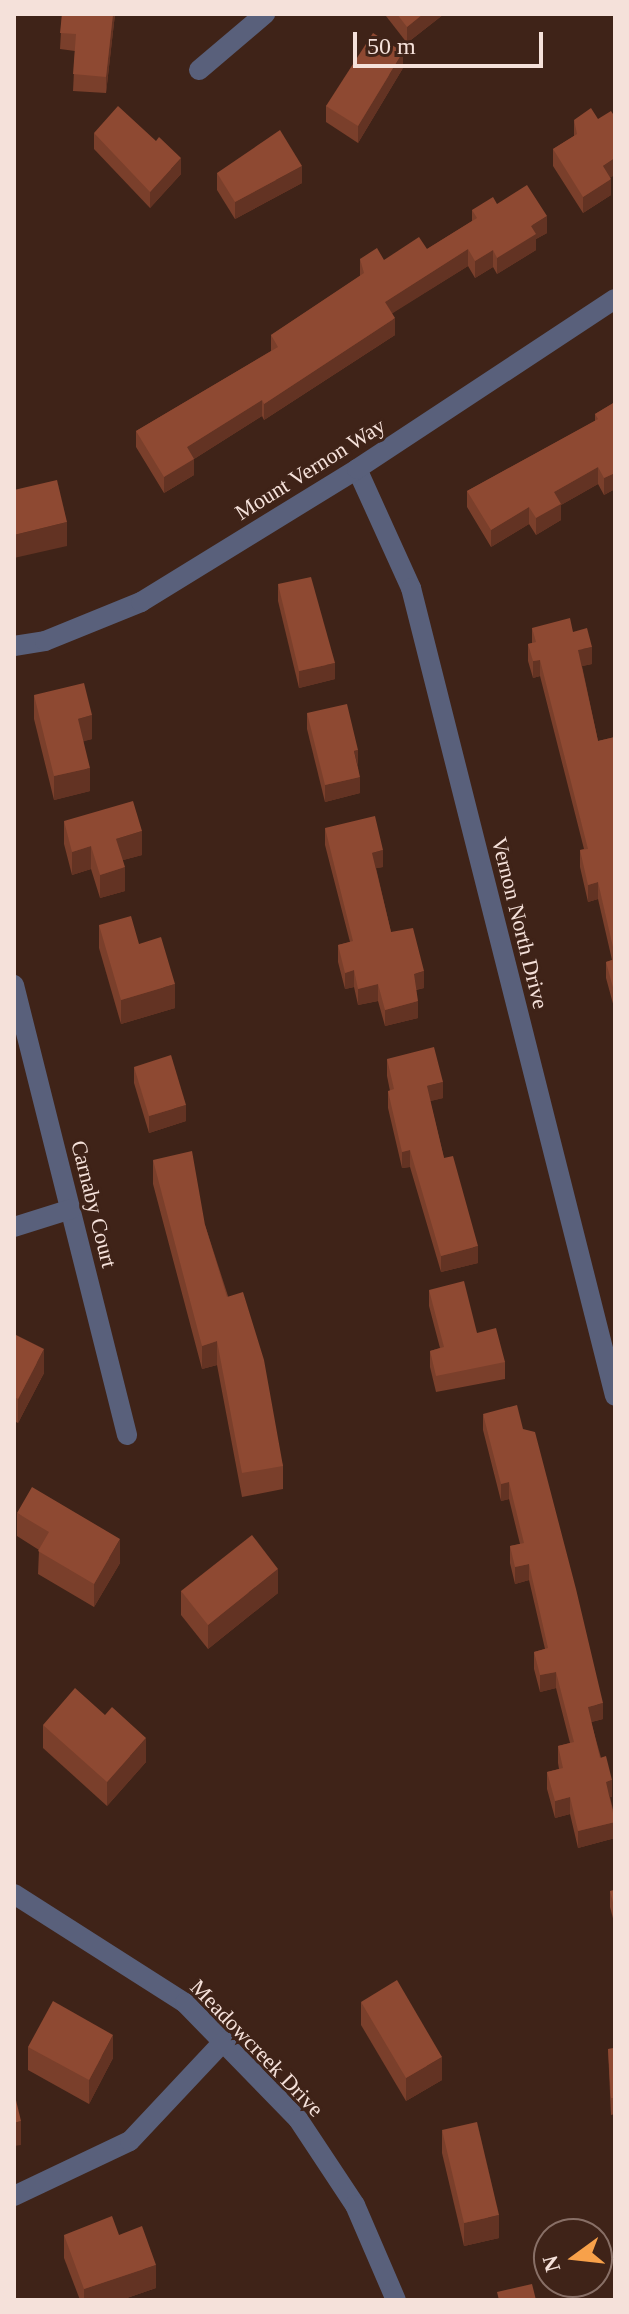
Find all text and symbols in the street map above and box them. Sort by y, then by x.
scale bar [357,16,547,66]
text: 50 m [367,33,416,59]
street label: Mount Vernon Way [230,412,390,526]
street label: Vernon North Drive [486,834,554,1012]
street label: Carnaby Court [65,1138,123,1270]
street label: Meadowcreek Drive [185,1974,329,2122]
north arrow [533,2218,613,2298]
text: N [537,2253,565,2275]

